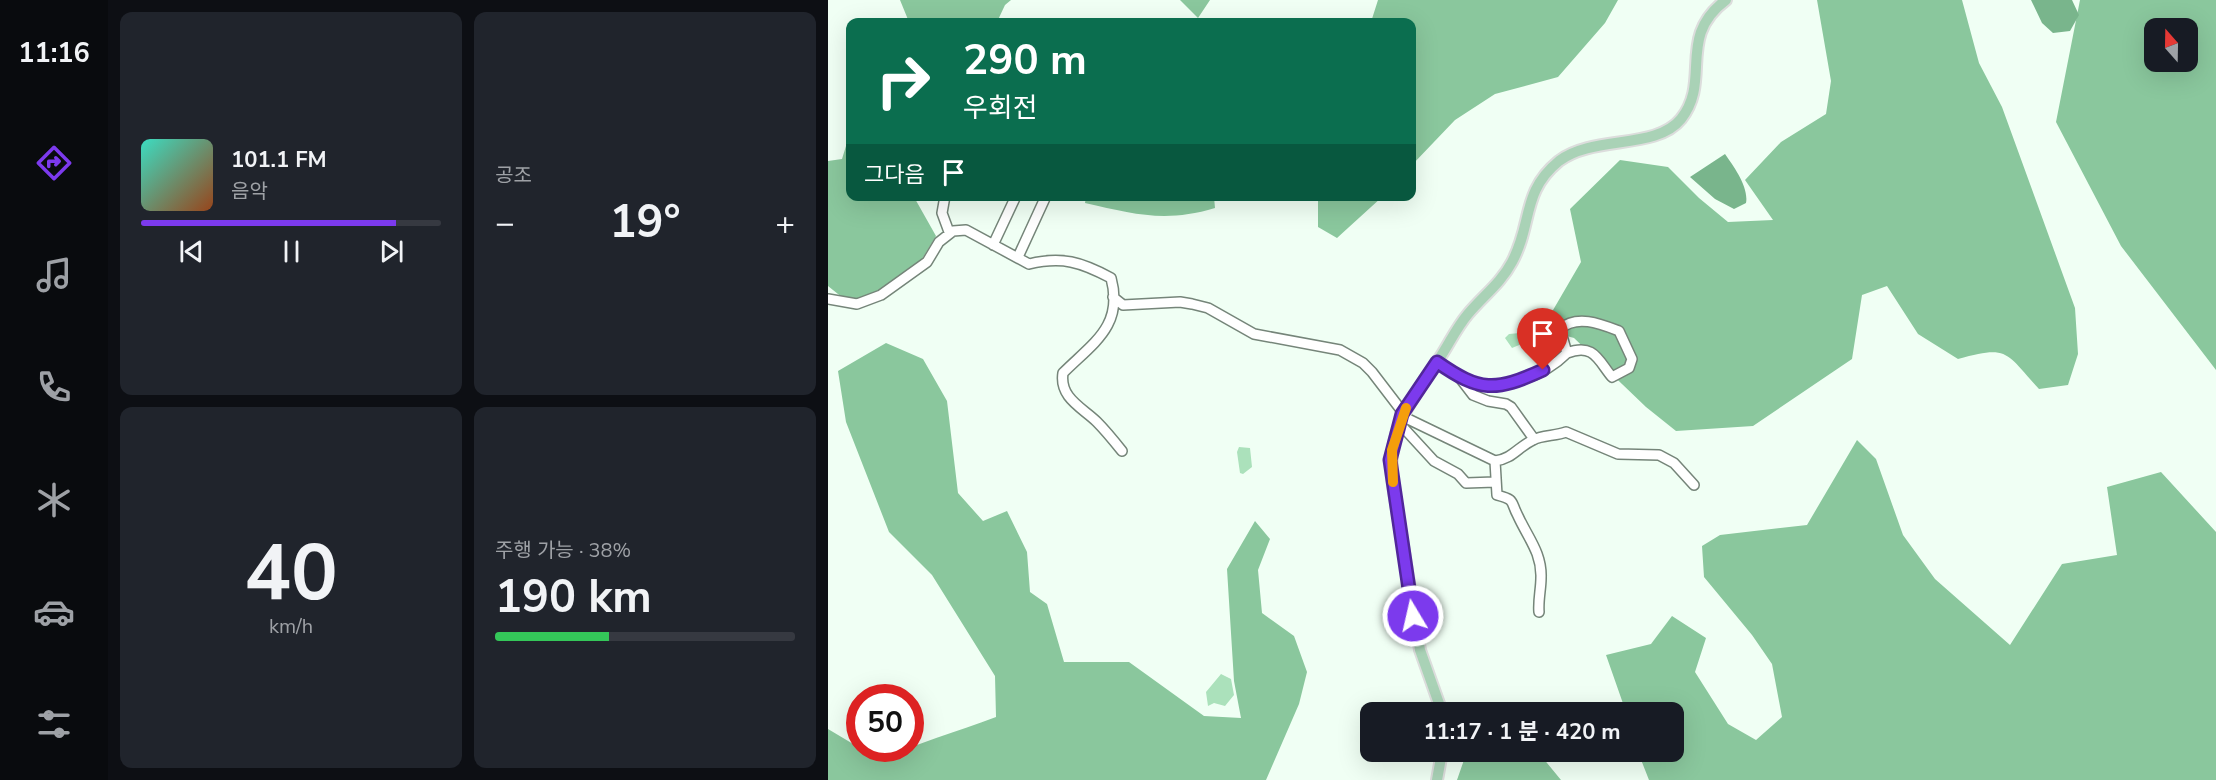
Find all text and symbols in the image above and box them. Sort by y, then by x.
north arrow [2144,18,2198,72]
map controls [2144,18,2198,72]
text: 290 m [963,32,1087,89]
text: 11:16 [18,35,90,72]
icon: right [864,42,942,120]
text: 우회전 [963,90,1038,127]
icon: directions [33,142,75,184]
text: 101.1 FM [231,145,327,175]
icon: arrive [937,156,970,189]
text: 그다음 [864,160,925,190]
text: 공조 [495,162,532,189]
text: 음악 [231,178,268,205]
text: 19° [609,192,681,253]
text: − [495,201,515,246]
text: + [775,201,795,246]
icon: previous [175,235,208,268]
icon: pause [275,235,308,268]
icon: next [375,235,408,268]
icon: music [33,254,75,296]
pin [1517,308,1568,370]
icon: arrive [1526,317,1559,350]
icon: phone [33,366,75,408]
icon: climate [33,479,75,521]
text: 40 [244,520,338,627]
text: 주행 가능 · 38% [495,537,631,564]
text: 190 km [495,567,652,628]
position arrow [1381,584,1445,648]
icon: car [33,591,75,633]
text: km/h [269,613,313,640]
speed limit sign: 50 [846,684,924,762]
icon: filters [33,703,75,745]
text: 11:17 · 1 분 · 420 m [1423,717,1621,747]

